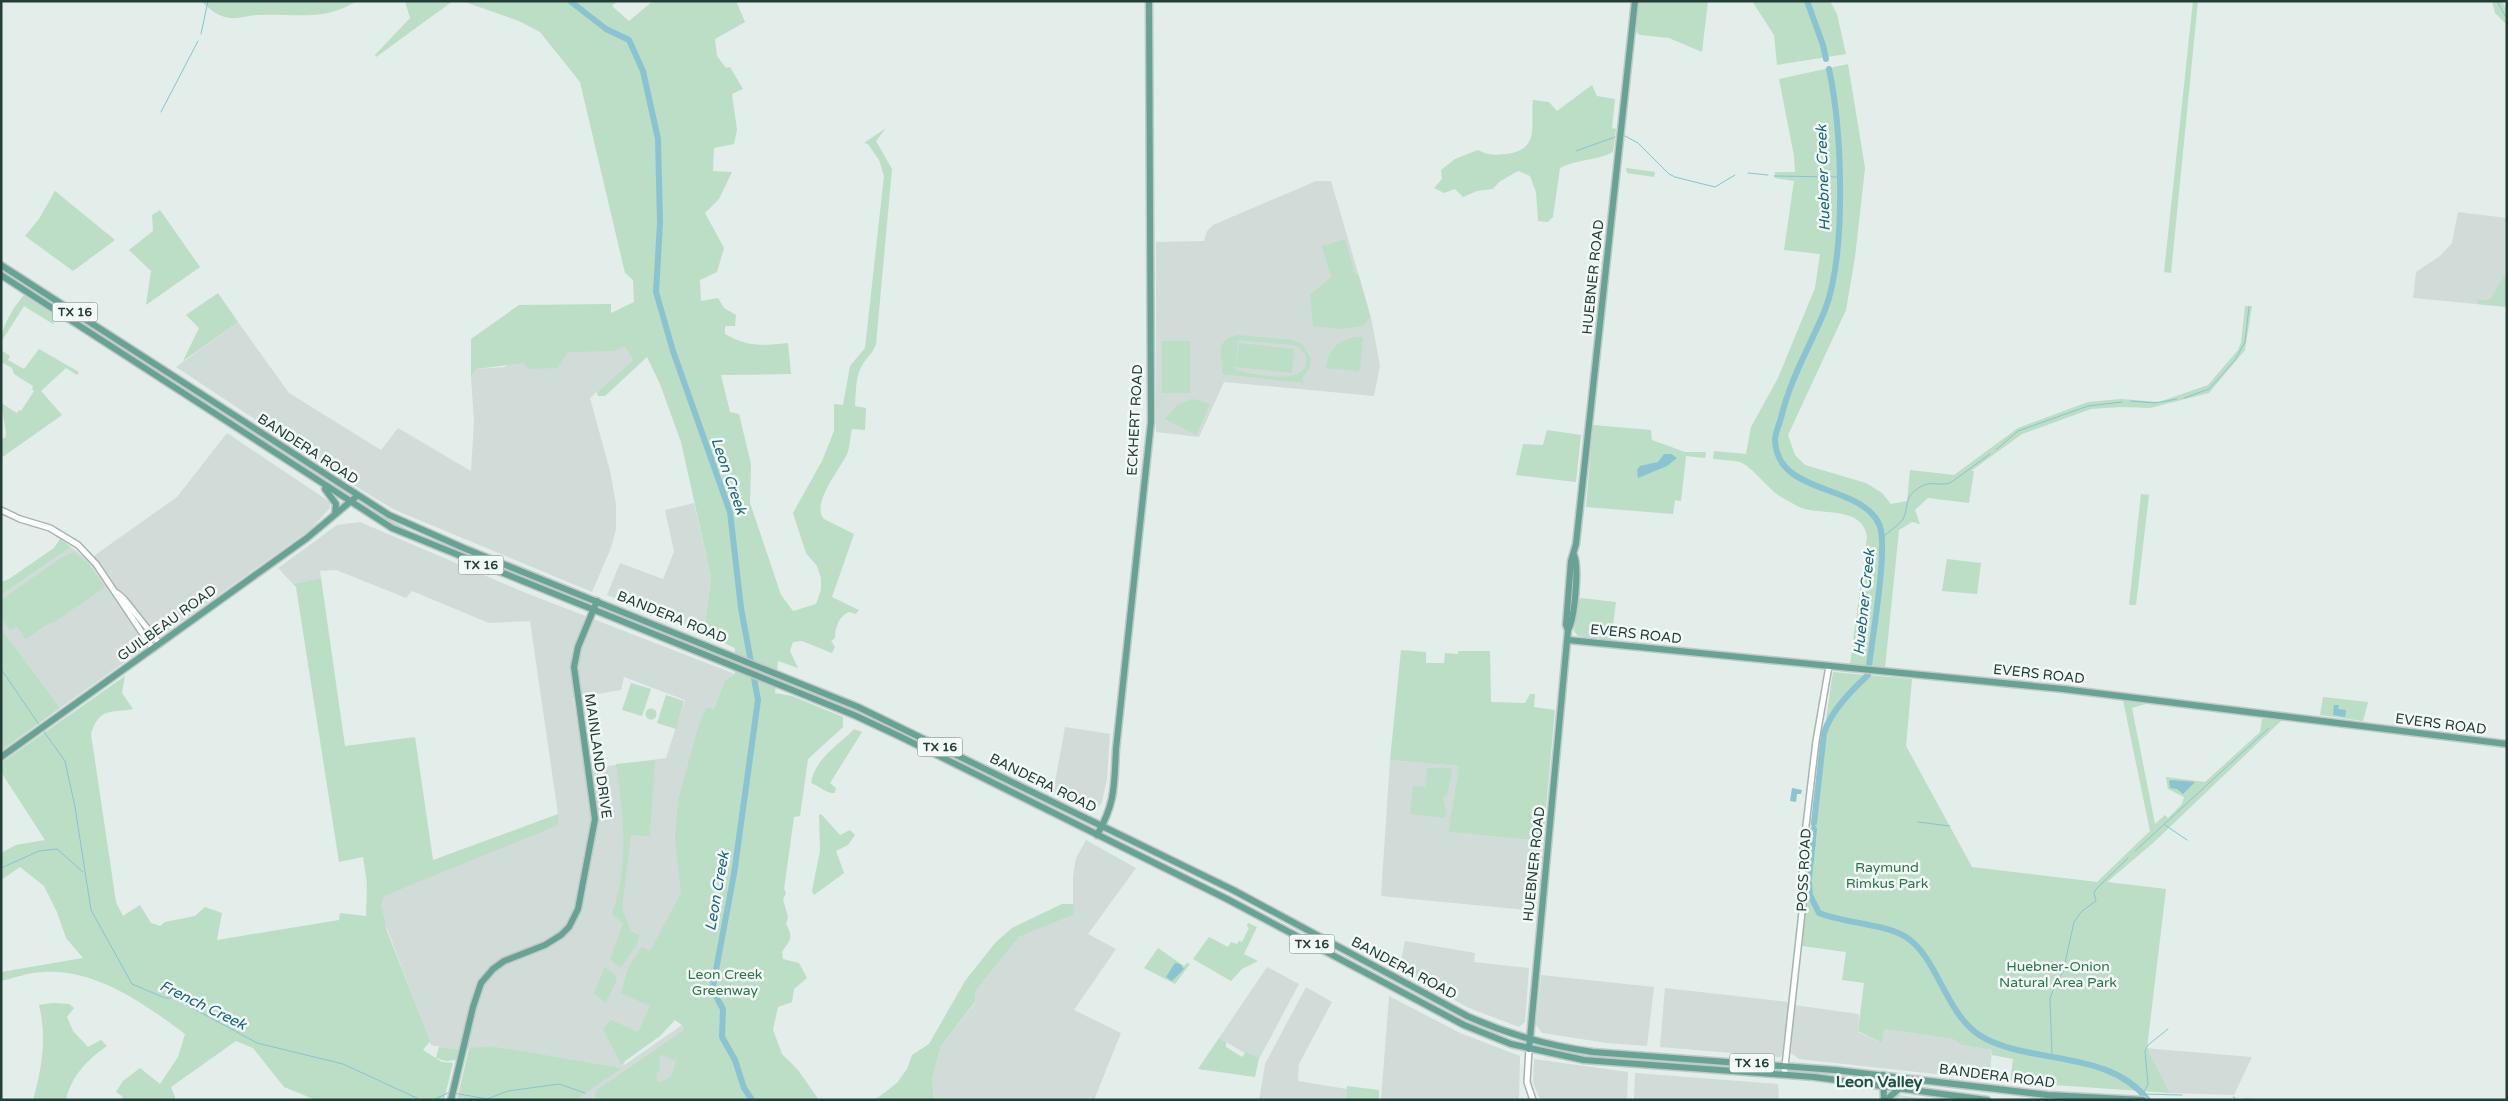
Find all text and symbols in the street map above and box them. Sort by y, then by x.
water label: Huebner Creek [1812,123,1834,232]
street label: HUEBNER ROAD [1579,219,1607,335]
road number: TX 16 [52,302,98,322]
street label: ECKHERT ROAD [1124,364,1146,476]
street label: BANDERA ROAD [254,410,362,488]
water label: Leon Creek [707,435,751,519]
water label: Huebner Creek [1849,546,1879,656]
road number: TX 16 [458,556,504,574]
street label: GUILBEAU ROAD [114,581,220,665]
street label: BANDERA ROAD [615,587,729,647]
street label: EVERS ROAD [1589,621,1683,647]
street label: EVERS ROAD [1992,661,2086,687]
street label: MAINLAND DRIVE [581,692,615,820]
street label: EVERS ROAD [2394,710,2488,738]
road number: TX 16 [918,738,962,756]
street label: BANDERA ROAD [987,750,1099,816]
street label: HUEBNER ROAD [1520,806,1548,922]
street label: POSS ROAD [1793,828,1815,912]
water label: Leon Creek [701,848,733,932]
park label: Raymund Rimkus Park [1846,859,1929,892]
street label: BANDERA ROAD [1348,933,1460,1003]
road number: TX 16 [1290,934,1334,954]
park label: Huebner-Onion Natural Area Park [1999,958,2117,991]
park label: Leon Creek Greenway [688,966,763,999]
water label: French Creek [157,976,251,1034]
road number: TX 16 [1730,1054,1774,1072]
street label: BANDERA ROAD [1938,1060,2056,1092]
district label: Leon Valley [1836,1072,1923,1092]

